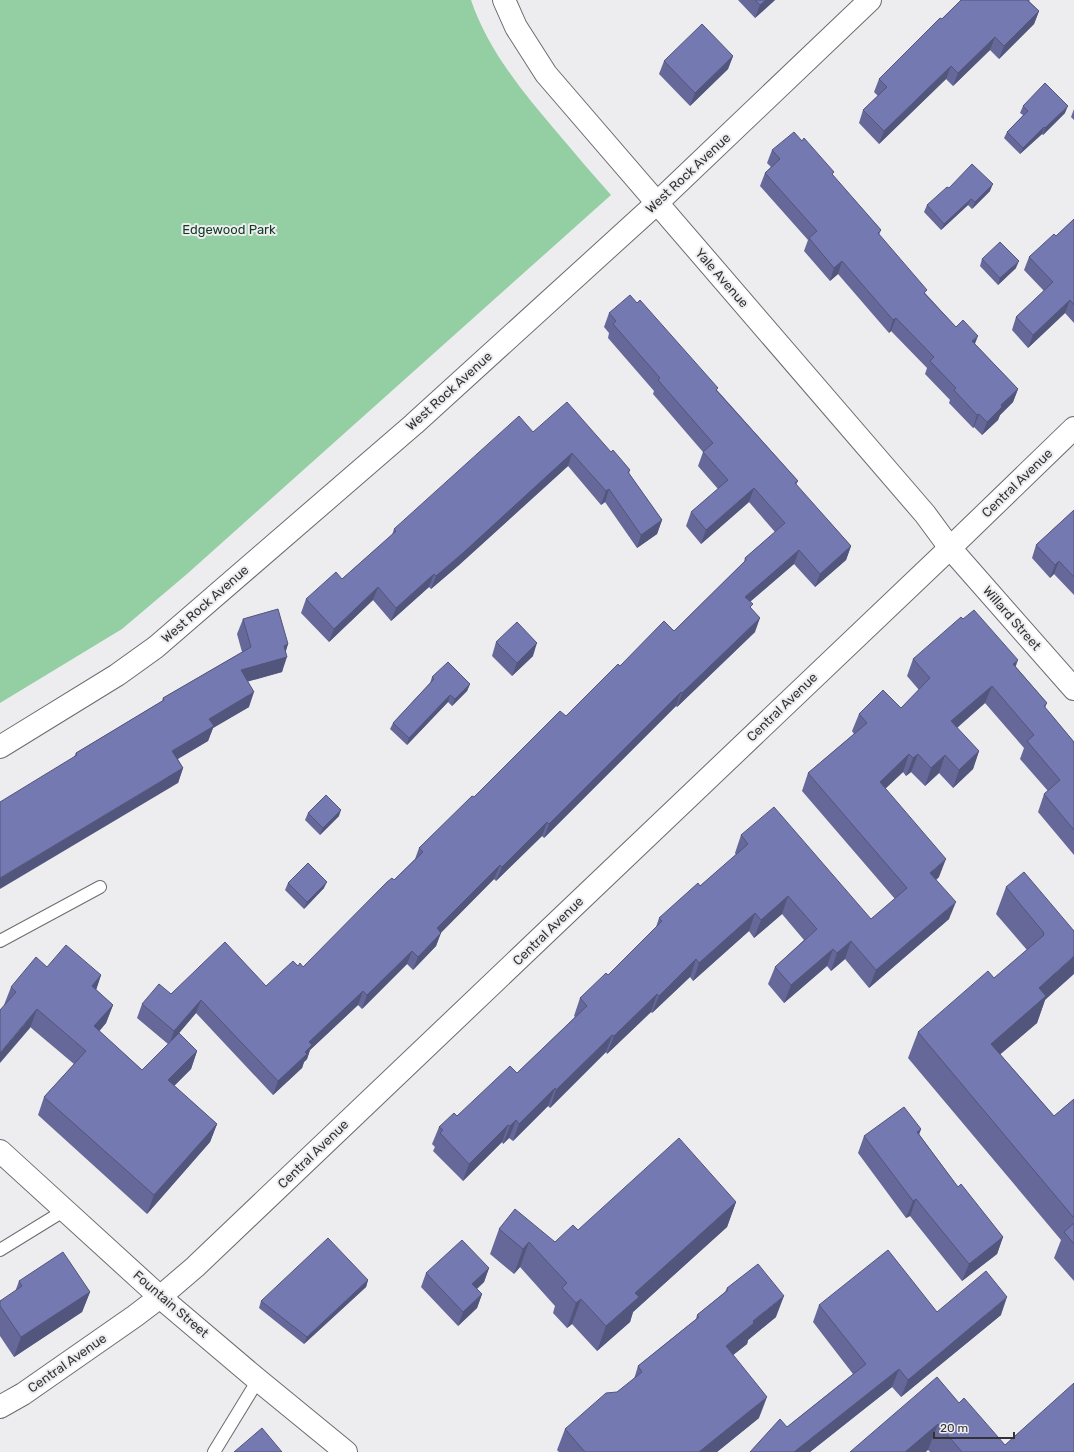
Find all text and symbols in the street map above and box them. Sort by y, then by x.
street label: West Rock Avenue [643,130,733,216]
park label: Edgewood Park [182,222,276,238]
street label: Yale Avenue [692,245,752,311]
street label: West Rock Avenue [403,349,495,433]
street label: Central Avenue [979,446,1055,520]
street label: West Rock Avenue [158,562,252,646]
street label: Willard Street [980,583,1044,653]
street label: Central Avenue [744,670,820,744]
street label: Central Avenue [510,894,586,968]
street label: Central Avenue [275,1117,351,1191]
street label: Fountain Street [130,1267,212,1341]
street label: Central Avenue [25,1330,109,1396]
scale bar [934,1414,1014,1440]
text: 20 m [940,1421,968,1435]

